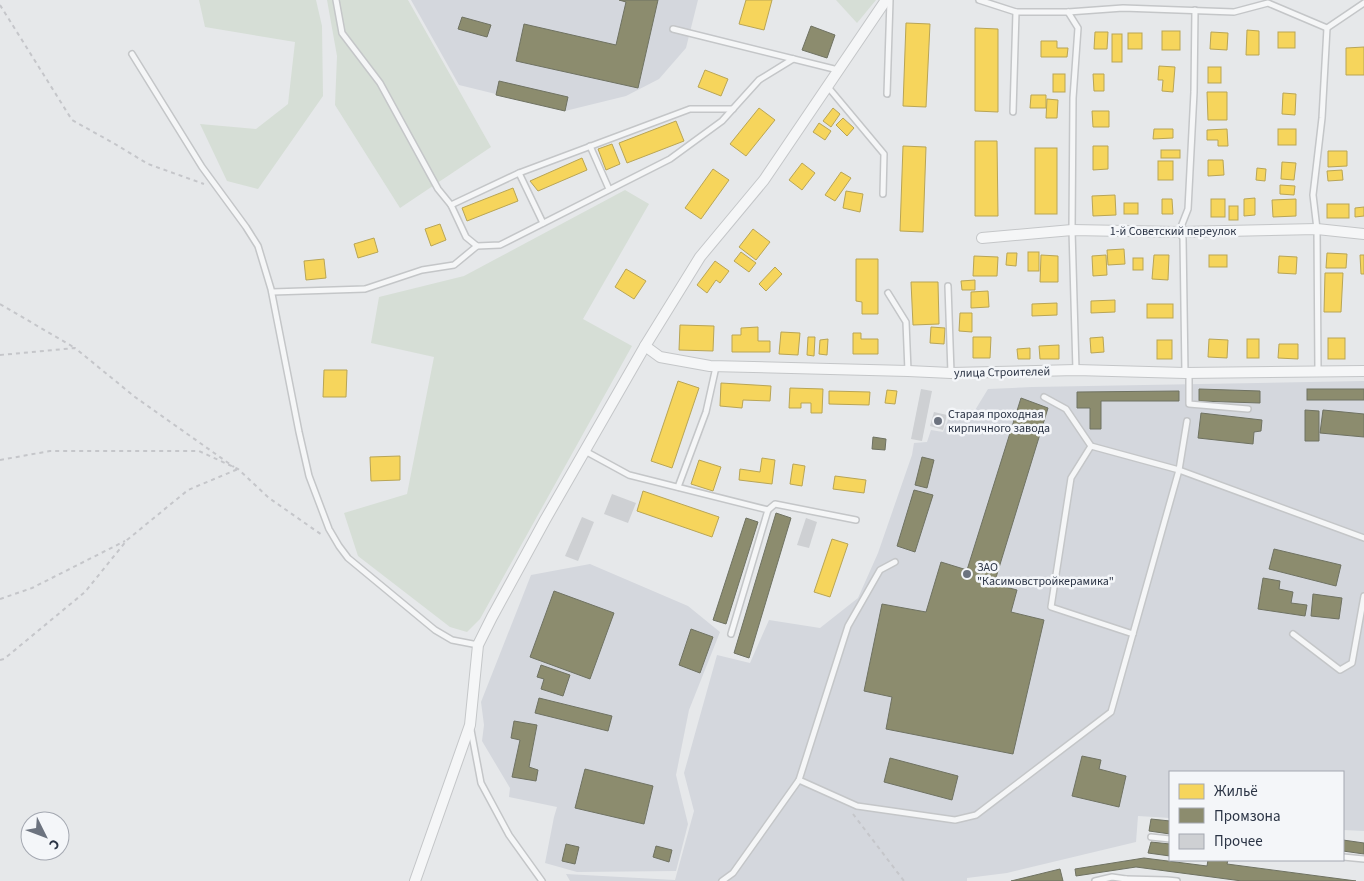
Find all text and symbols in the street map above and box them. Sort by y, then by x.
street label: 1-й Советский переулок [1110,223,1236,240]
street label: улица Строителей [954,363,1050,382]
place label: Старая проходная кирпичного завода [948,406,1050,437]
marker: Старая проходная кирпичного завода [932,415,944,427]
place label: ЗАО "Касимовстройкерамика" [977,559,1114,590]
marker: ЗАО "Касимовстройкерамика" [961,568,973,580]
legend [1169,771,1344,861]
text: Жильё [1214,781,1258,802]
text: Промзона [1214,806,1281,827]
north arrow [20,811,70,861]
text: Прочее [1214,831,1263,852]
text: С [44,834,64,854]

